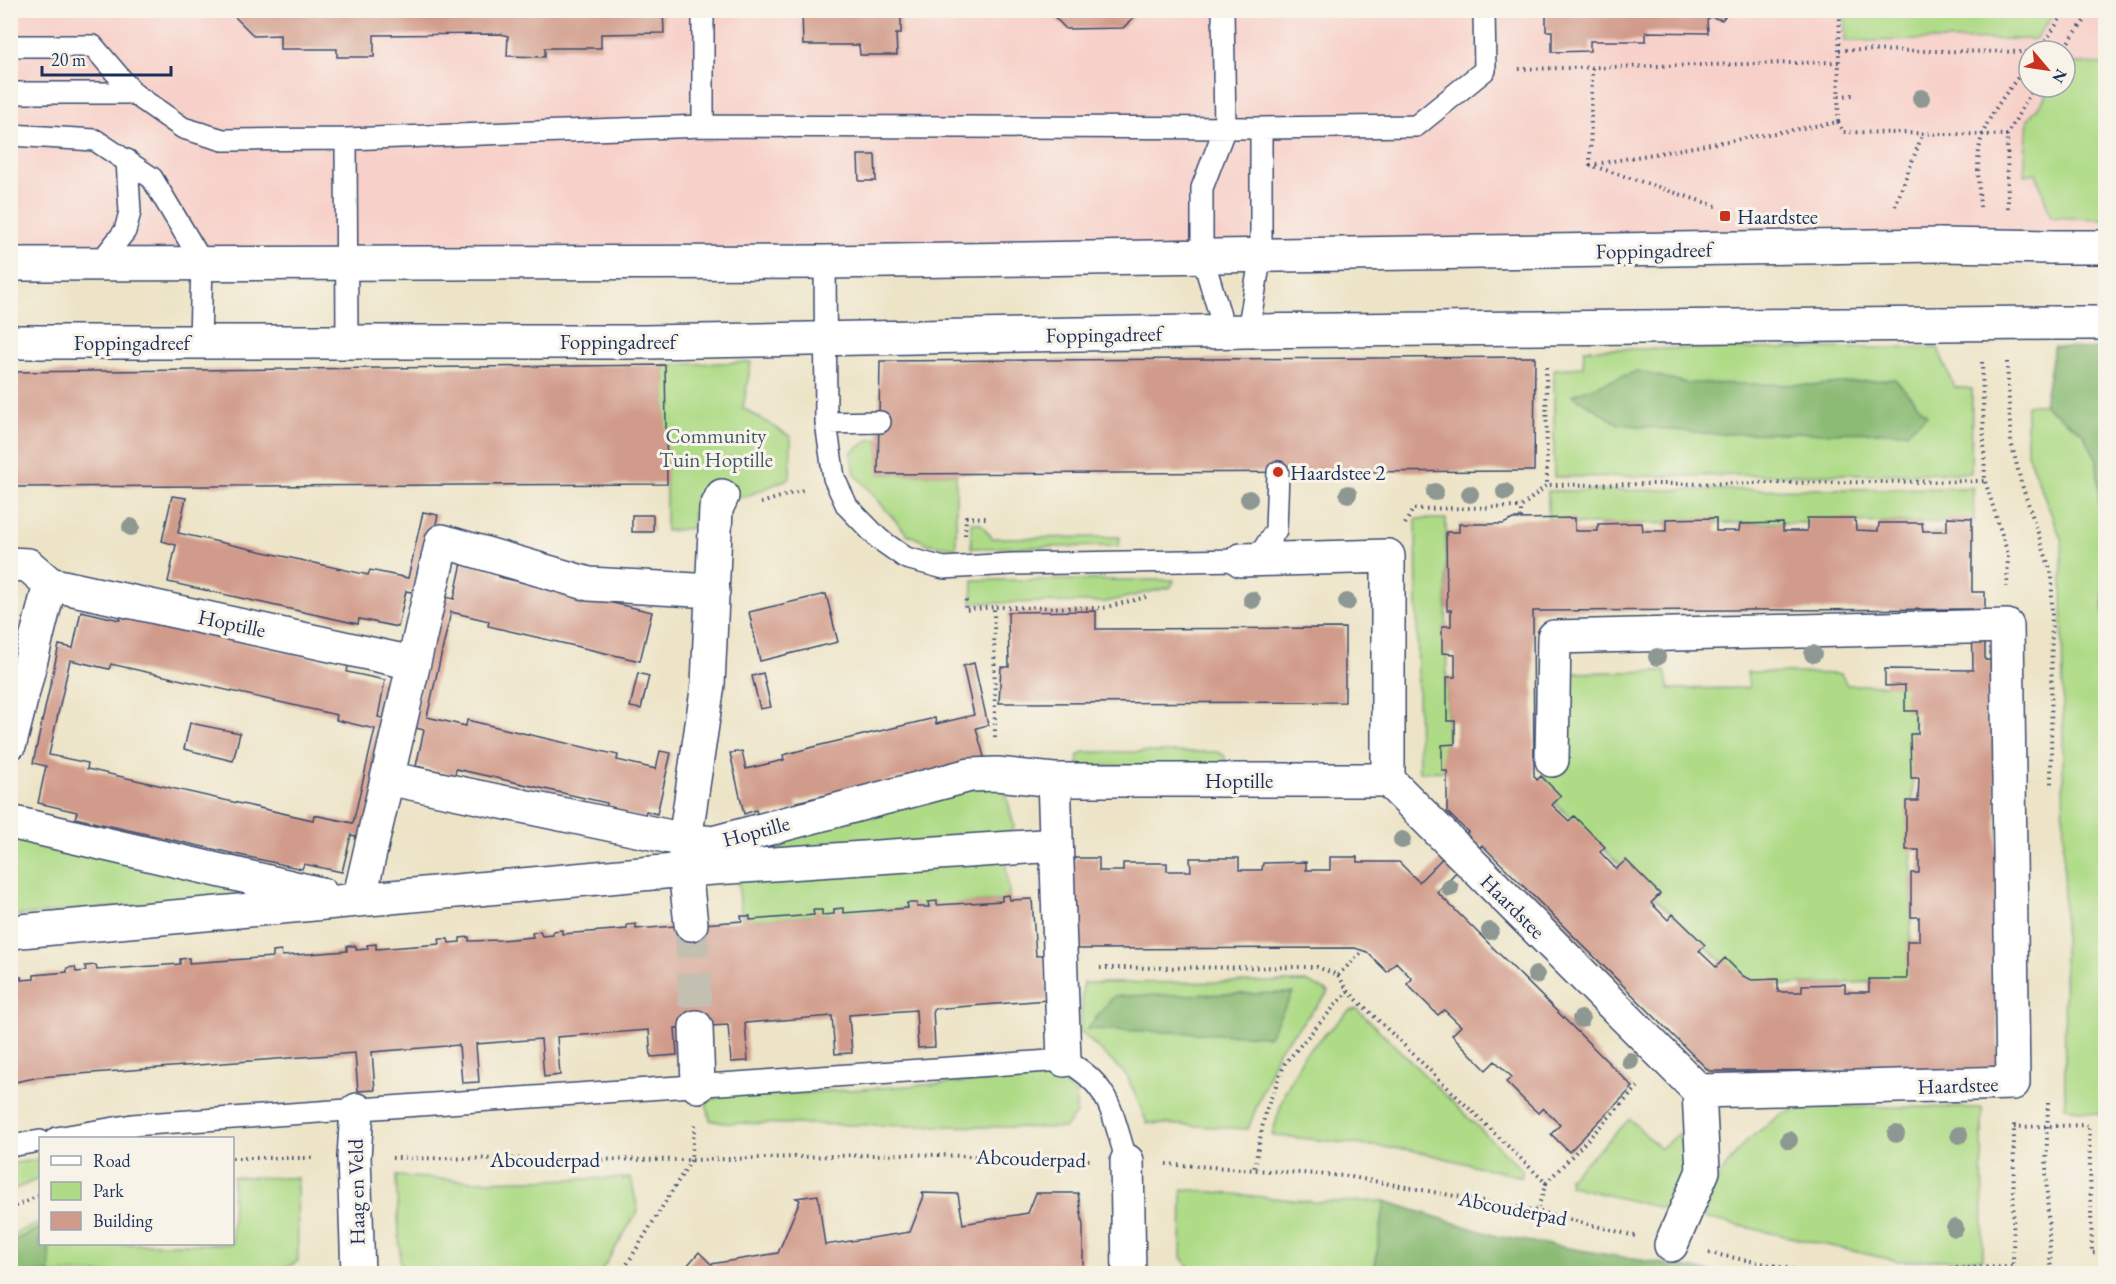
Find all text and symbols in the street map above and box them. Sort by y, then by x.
scale bar [42,39,171,77]
north arrow [2017,39,2077,99]
text: 20 m [51,48,86,71]
text: N [2047,65,2072,87]
place label: Haardstee [1737,203,1818,230]
marker: Haardstee [1718,209,1732,223]
street label: Foppingadreef [1595,235,1715,265]
street label: Foppingadreef [1045,319,1165,349]
street label: Foppingadreef [560,328,679,355]
street label: Foppingadreef [74,329,193,356]
park label: Community Tuin Hoptille [659,422,773,473]
place label: Haardstee 2 [1290,459,1385,486]
marker: Haardstee 2 [1271,465,1285,479]
street label: Hoptille [196,603,268,643]
street label: Hoptille [1205,767,1273,794]
street label: Hoptille [720,809,792,853]
street label: Haardstee [1475,868,1551,944]
street label: Haardstee [1917,1070,1999,1100]
legend [39,1137,234,1245]
street label: Haag en Veld [342,1138,370,1245]
street label: Abcouderpad [974,1143,1087,1173]
street label: Abcouderpad [489,1146,600,1173]
text: Road [93,1149,132,1172]
text: Park [93,1179,124,1202]
street label: Abcouderpad [1455,1184,1570,1232]
text: Building [93,1209,153,1232]

